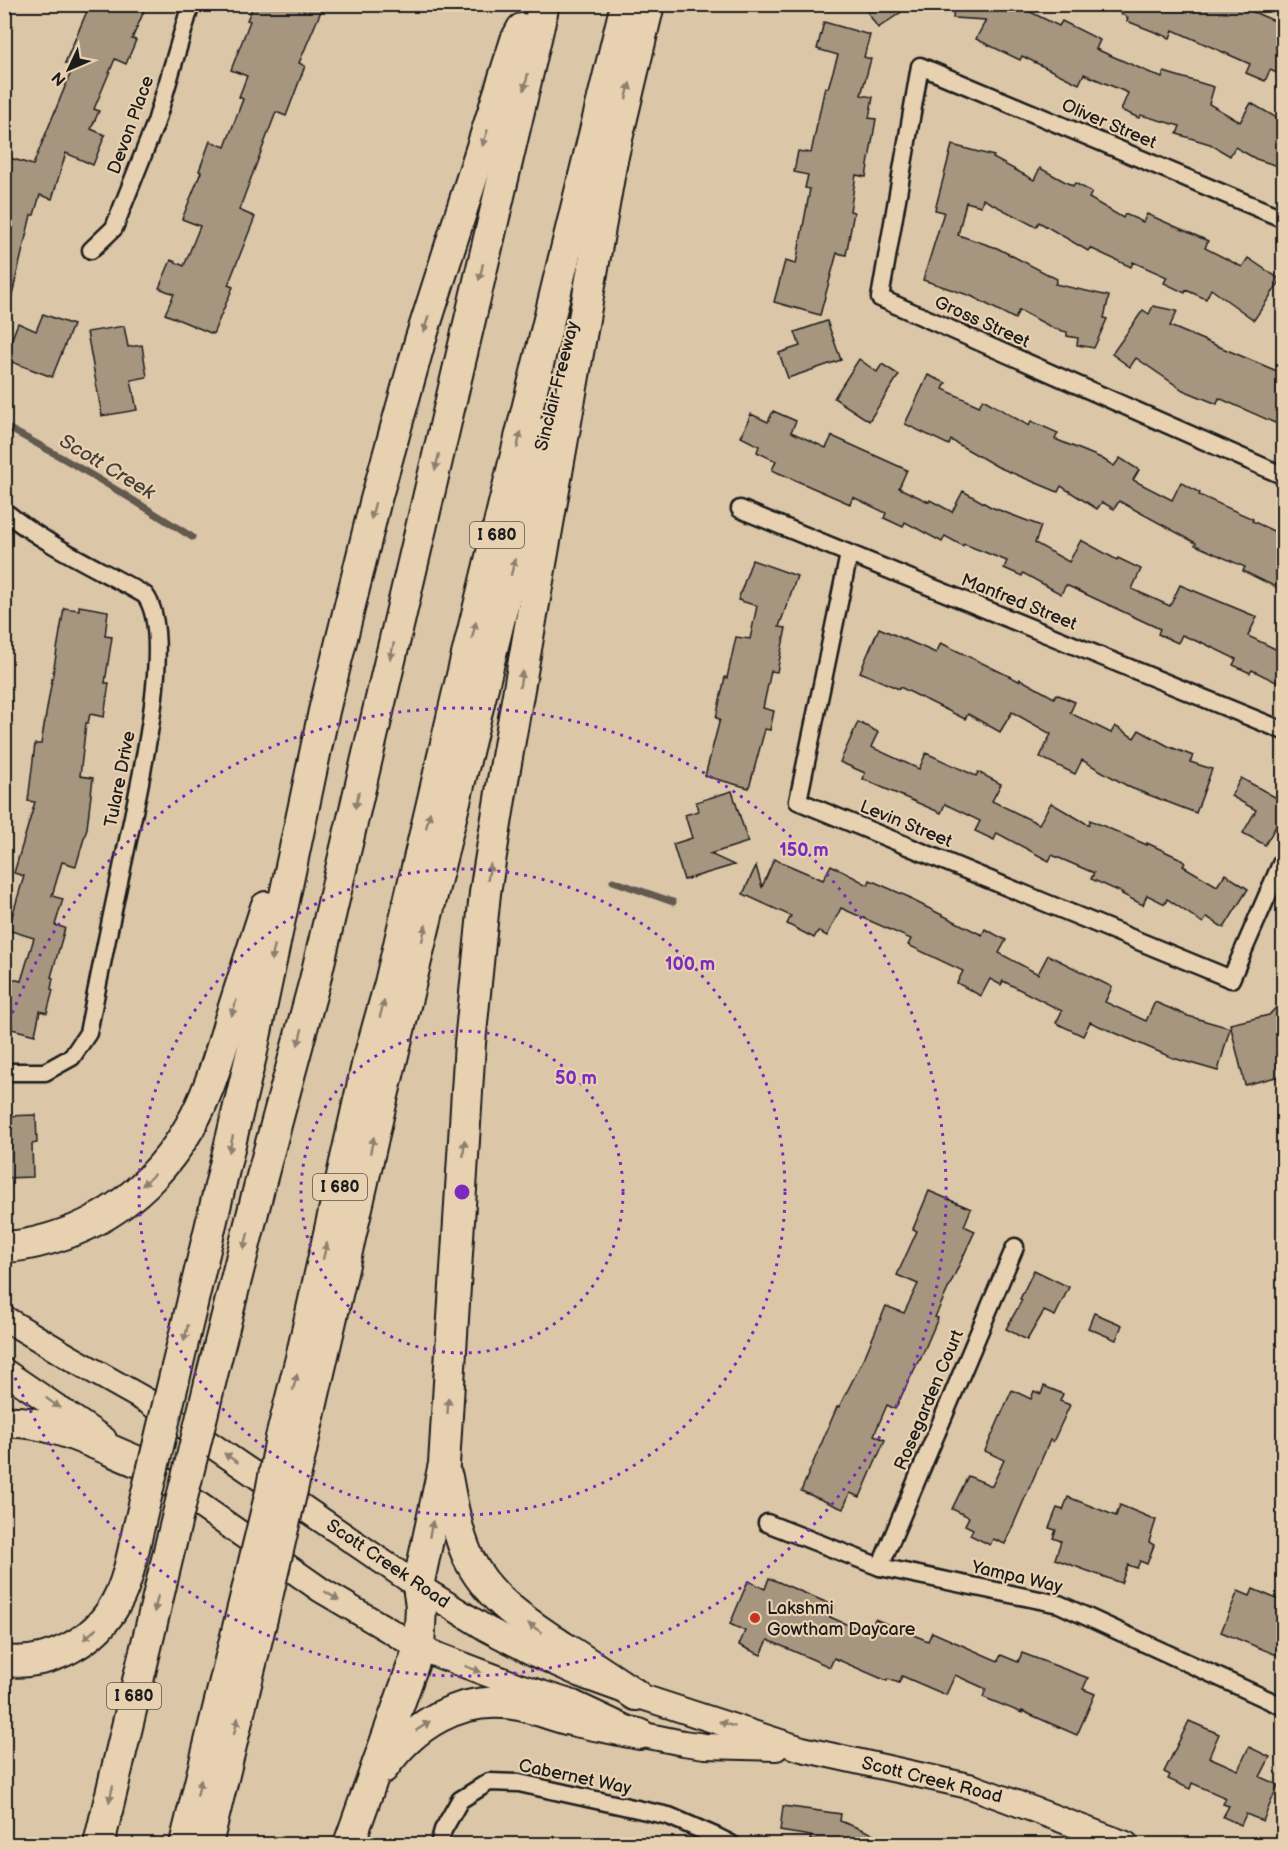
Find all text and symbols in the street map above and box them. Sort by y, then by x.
north arrow [39,39,99,99]
text: N [48,67,70,89]
street label: Devon Place [104,73,159,177]
one-way arrow [521,73,530,92]
one-way arrow [624,82,634,100]
street label: Oliver Street [1058,95,1160,154]
one-way arrow [480,129,489,147]
one-way arrow [476,262,486,281]
street label: Gross Street [931,292,1033,352]
one-way arrow [421,315,430,333]
street label: Sinclair Freeway [531,318,583,453]
water label: Scott Creek [55,429,160,505]
one-way arrow [515,431,524,450]
one-way arrow [431,452,441,471]
one-way arrow [367,502,377,521]
road number: I 680 [470,522,524,548]
one-way arrow [509,558,519,576]
street label: Manfred Street [958,569,1080,635]
one-way arrow [469,621,479,639]
one-way arrow [387,642,397,661]
one-way arrow [517,670,526,689]
street label: Tulare Drive [100,729,140,829]
one-way arrow [352,790,362,809]
street label: Levin Street [857,796,955,852]
one-way arrow [424,810,434,829]
text: 150 m [779,840,829,861]
one-way arrow [484,862,493,881]
one-way arrow [419,924,429,942]
one-way arrow [268,944,277,963]
text: 100 m [665,954,715,975]
one-way arrow [229,999,238,1017]
one-way arrow [378,1000,388,1018]
one-way arrow [294,1028,304,1046]
text: 50 m [555,1068,597,1089]
one-way arrow [225,1134,235,1153]
one-way arrow [367,1136,377,1154]
one-way arrow [459,1139,468,1158]
one-way arrow [142,1173,156,1187]
road number: I 680 [313,1174,367,1200]
centre of rings [452,1182,472,1202]
one-way arrow [240,1232,250,1250]
one-way arrow [320,1242,330,1260]
one-way arrow [180,1324,190,1343]
street label: Rosegarden Court [890,1326,968,1473]
one-way arrow [291,1372,301,1391]
one-way arrow [443,1396,452,1415]
one-way arrow [45,1397,61,1408]
one-way arrow [223,1453,240,1464]
street label: Scott Creek Road [322,1515,454,1613]
one-way arrow [427,1520,436,1539]
street label: Yampa Way [969,1556,1065,1598]
one-way arrow [324,1591,341,1602]
one-way arrow [151,1595,161,1613]
place label: Lakshmi Gowtham Daycare [767,1598,916,1640]
marker: Lakshmi Gowtham Daycare [748,1611,762,1625]
one-way arrow [527,1623,543,1634]
one-way arrow [82,1627,98,1640]
one-way arrow [465,1664,483,1674]
road number: I 680 [107,1683,161,1709]
one-way arrow [231,1717,241,1736]
one-way arrow [718,1719,736,1728]
one-way arrow [415,1720,431,1732]
street label: Scott Creek Road [860,1752,1004,1808]
street label: Cabernet Way [517,1755,634,1799]
one-way arrow [194,1778,204,1797]
one-way arrow [106,1784,116,1803]

